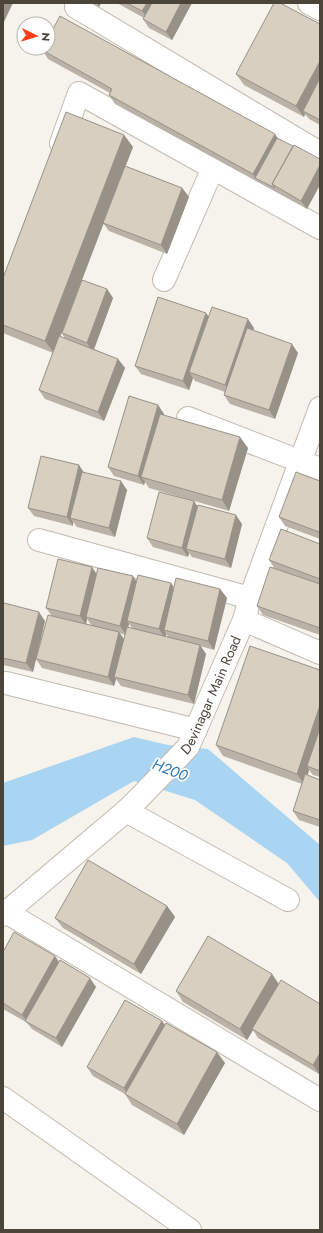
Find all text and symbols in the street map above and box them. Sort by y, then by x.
north arrow [16,16,56,56]
text: N [38,32,54,42]
street label: Devinagar Main Road [176,633,246,759]
water label: H200 [149,753,191,787]

